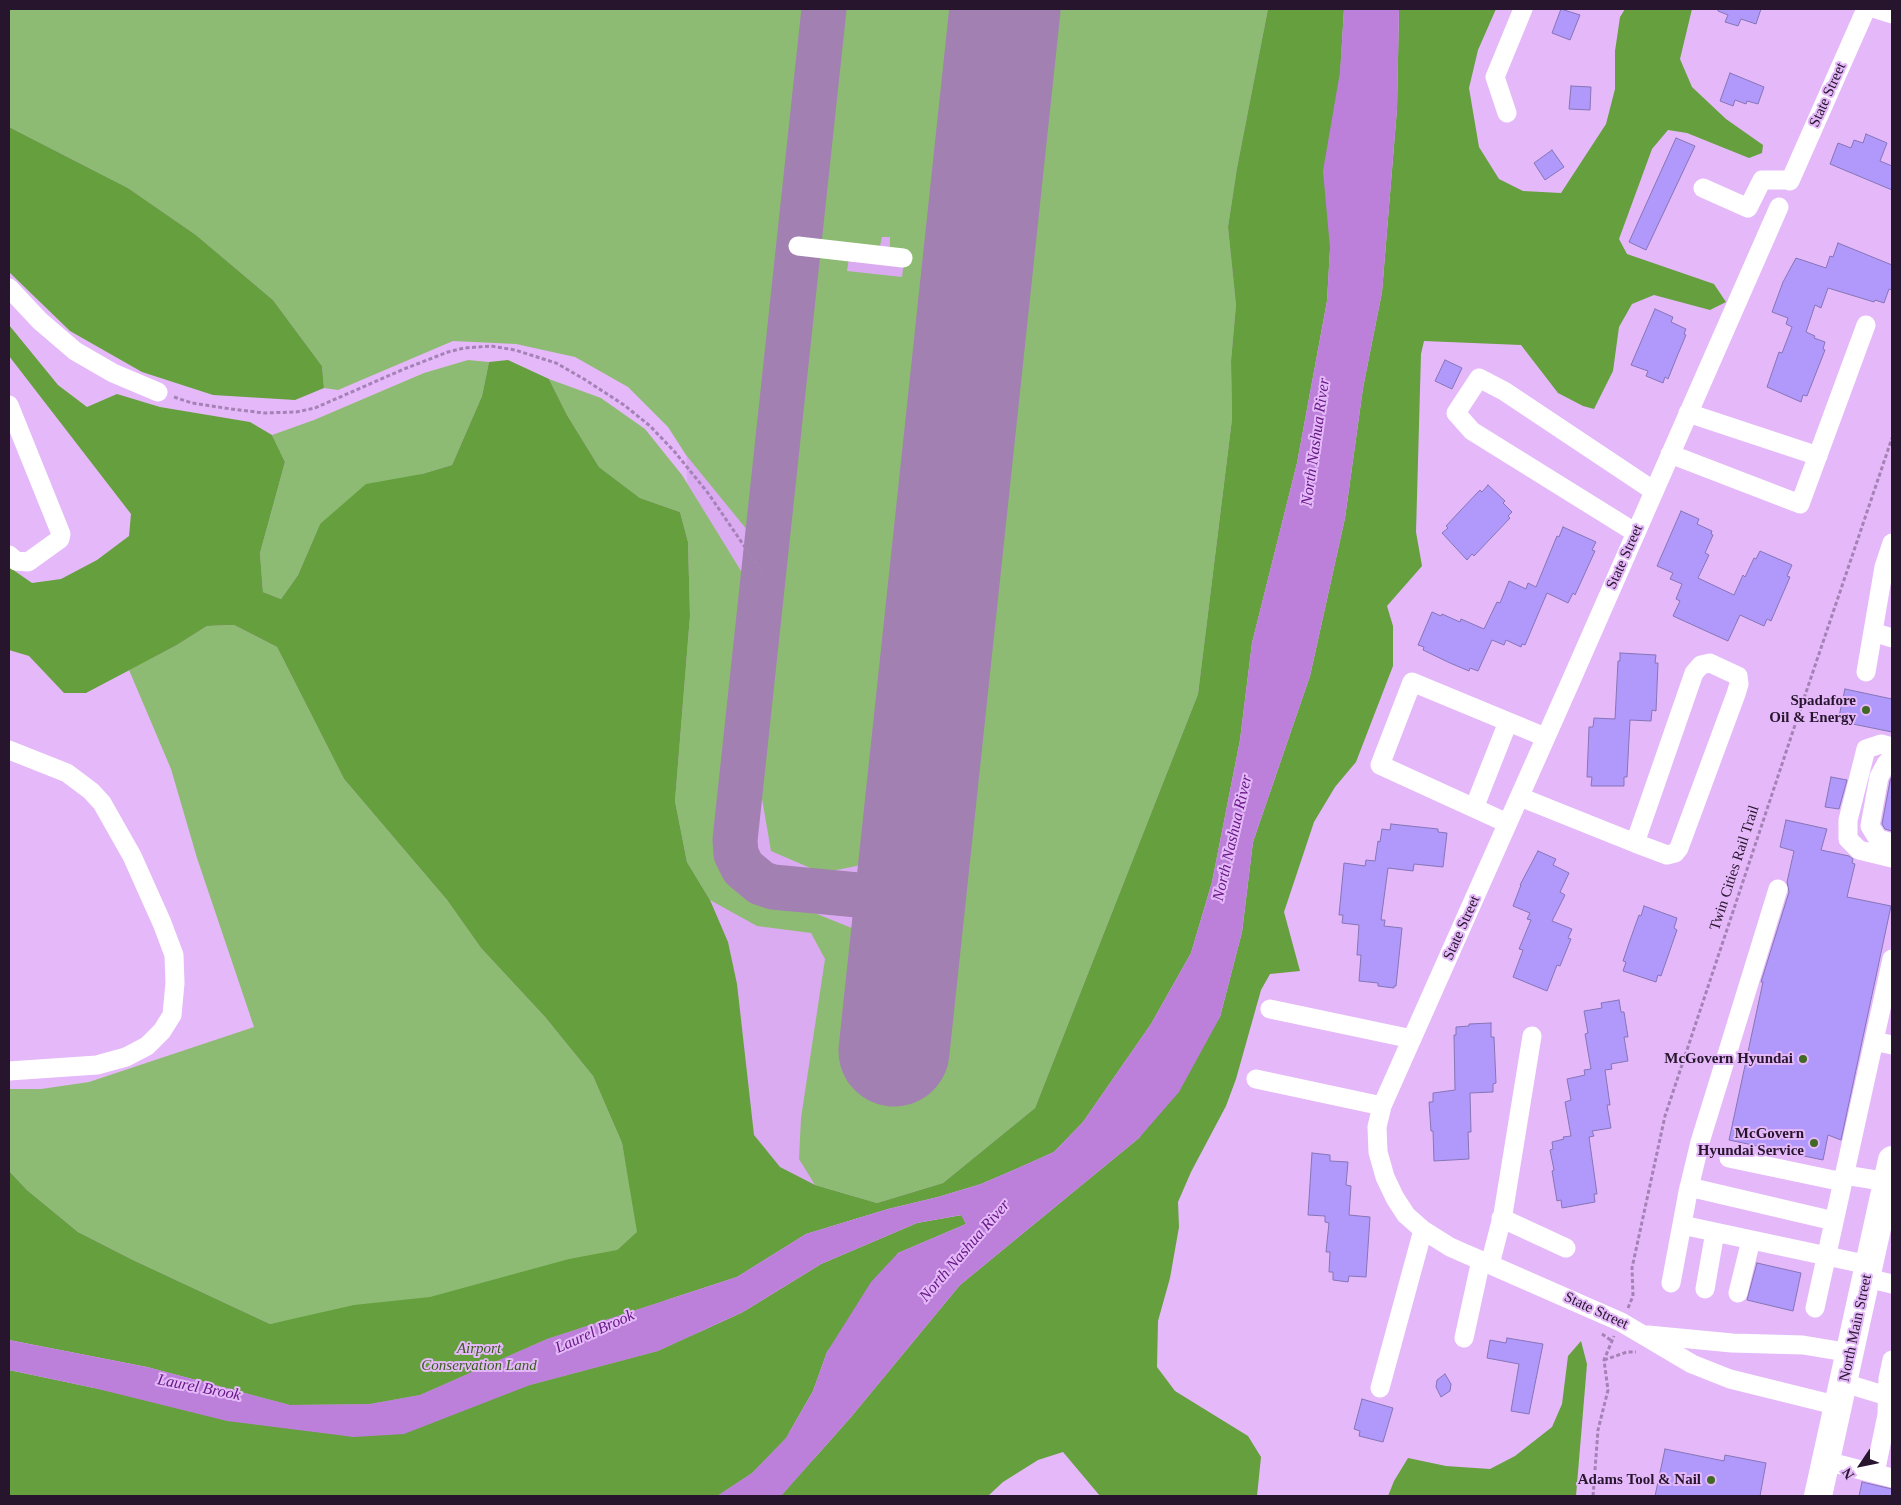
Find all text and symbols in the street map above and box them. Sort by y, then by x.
street label: State Street [1806,60,1850,130]
water label: North Nashua River [1298,377,1334,507]
street label: State Street [1603,522,1647,592]
place label: Spadafore Oil & Energy [1769,692,1856,727]
marker: Spadafore Oil & Energy [1860,704,1872,716]
water label: North Nashua River [1209,773,1257,903]
street label: Twin Cities Rail Trail [1706,803,1764,933]
street label: State Street [1440,893,1484,963]
place label: McGovern Hyundai [1664,1050,1793,1068]
marker: McGovern Hyundai [1797,1053,1809,1065]
place label: McGovern Hyundai Service [1698,1125,1804,1160]
marker: McGovern Hyundai Service [1808,1137,1820,1149]
water label: North Nashua River [915,1196,1015,1306]
street label: North Main Street [1836,1273,1876,1383]
street label: State Street [1561,1288,1631,1334]
water label: Laurel Brook [552,1306,638,1358]
park label: Airport Conservation Land [421,1340,537,1375]
water label: Laurel Brook [156,1371,242,1405]
north arrow [1836,1440,1886,1490]
text: N [1839,1465,1857,1482]
place label: Adams Tool & Nail [1578,1471,1701,1489]
marker: Adams Tool & Nail [1705,1474,1717,1486]

